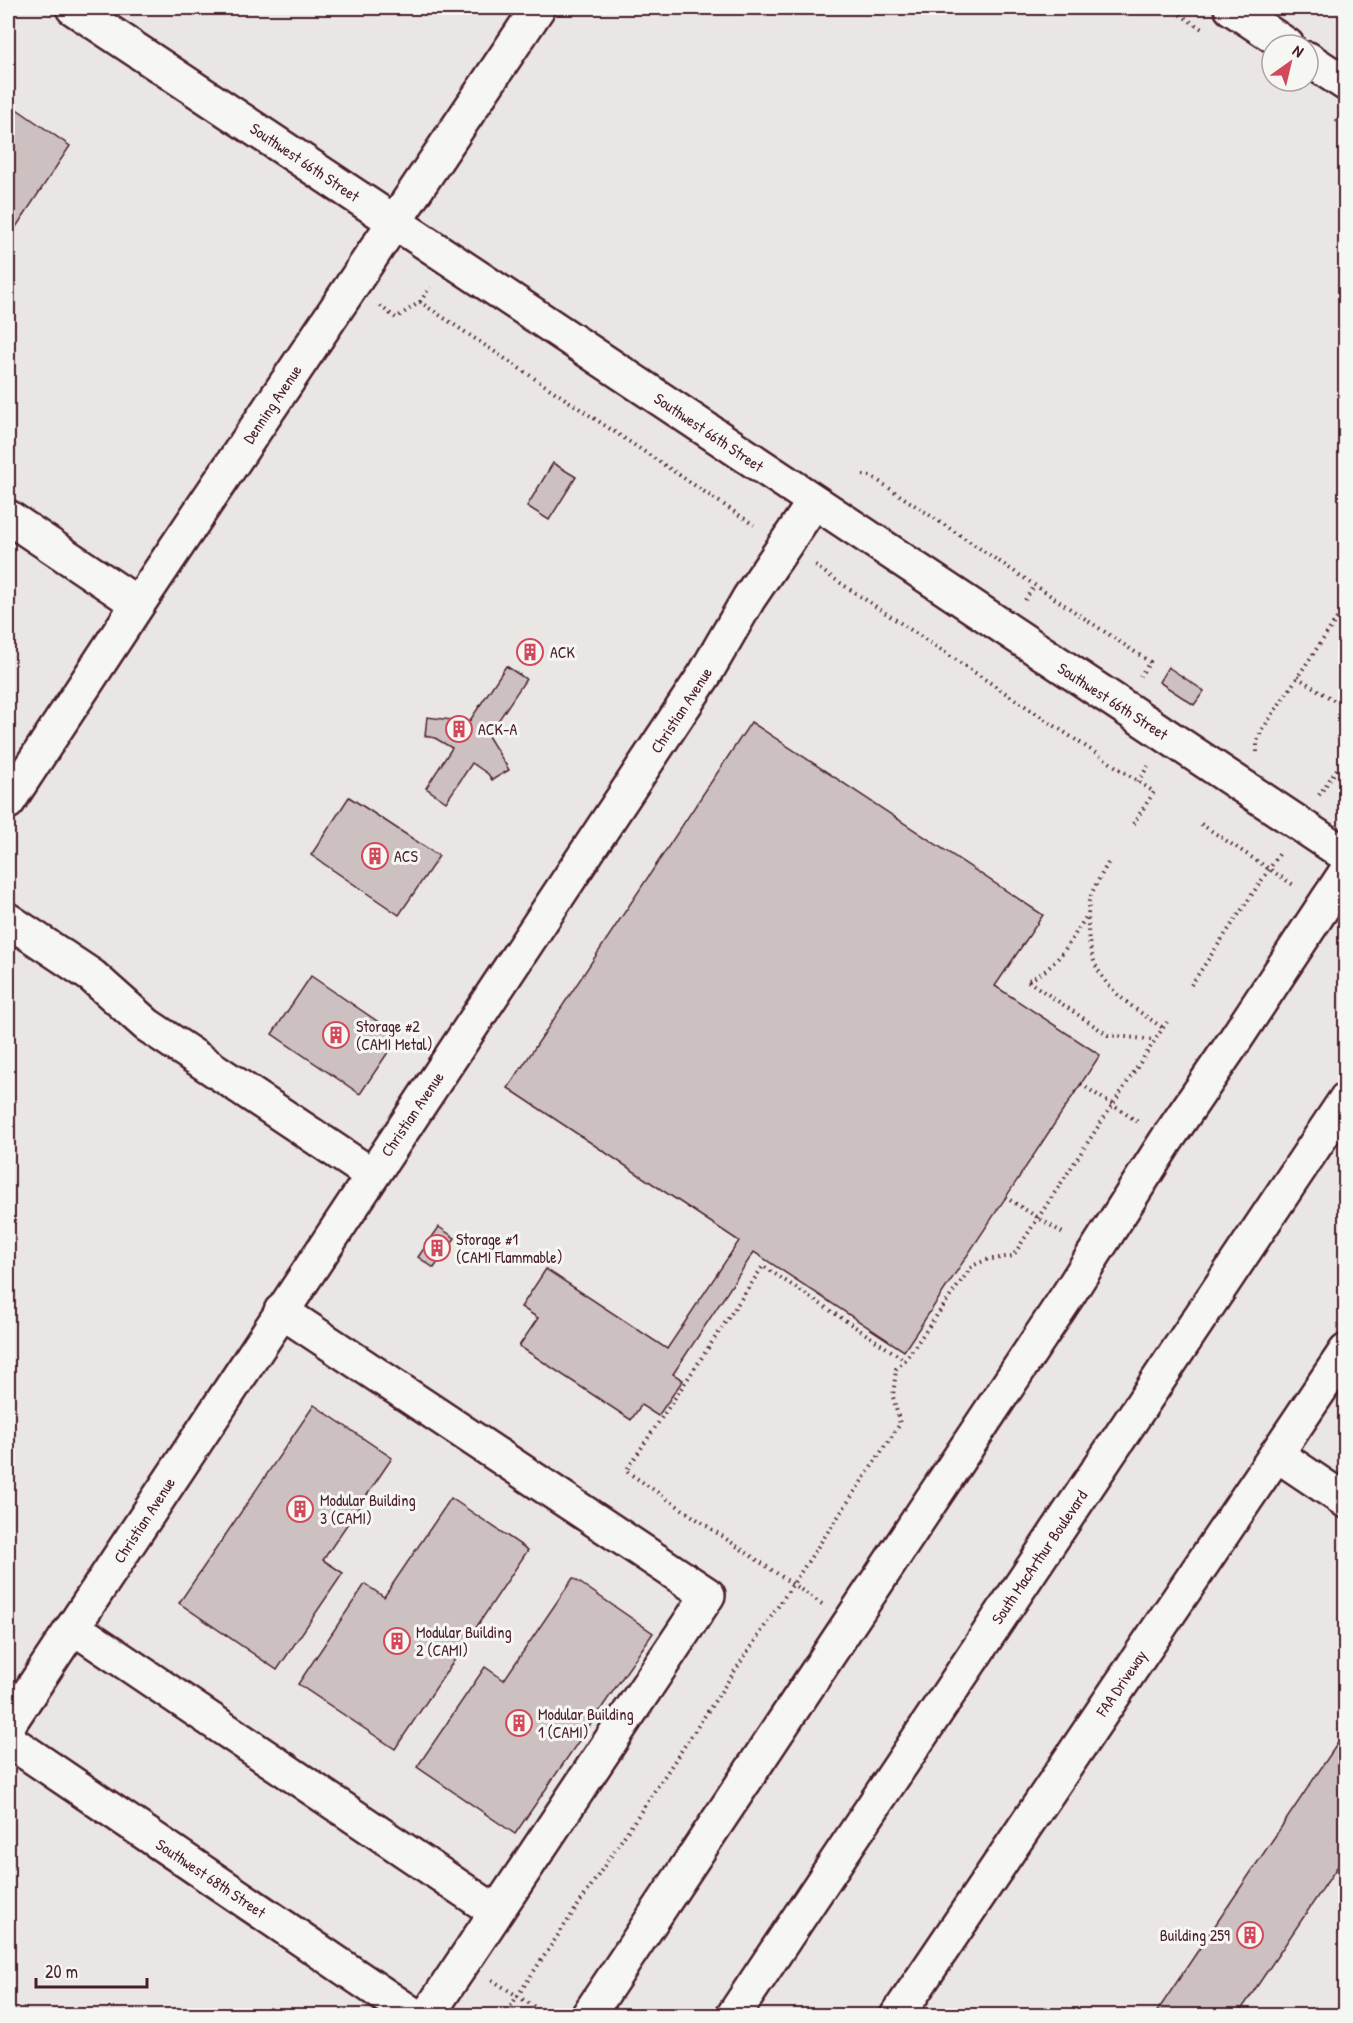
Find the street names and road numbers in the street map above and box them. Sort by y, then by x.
street label: Southwest 66th Street [246,117,364,207]
street label: Denning Avenue [238,360,307,448]
street label: Southwest 66th Street [650,387,768,477]
street label: Southwest 66th Street [1054,657,1173,745]
street label: Christian Avenue [645,662,717,757]
street label: Christian Avenue [375,1067,449,1161]
street label: Christian Avenue [108,1472,180,1567]
street label: South MacArthur Boulevard [986,1486,1092,1628]
street label: FAA Driveway [1090,1645,1151,1721]
street label: Southwest 68th Street [152,1833,271,1923]

